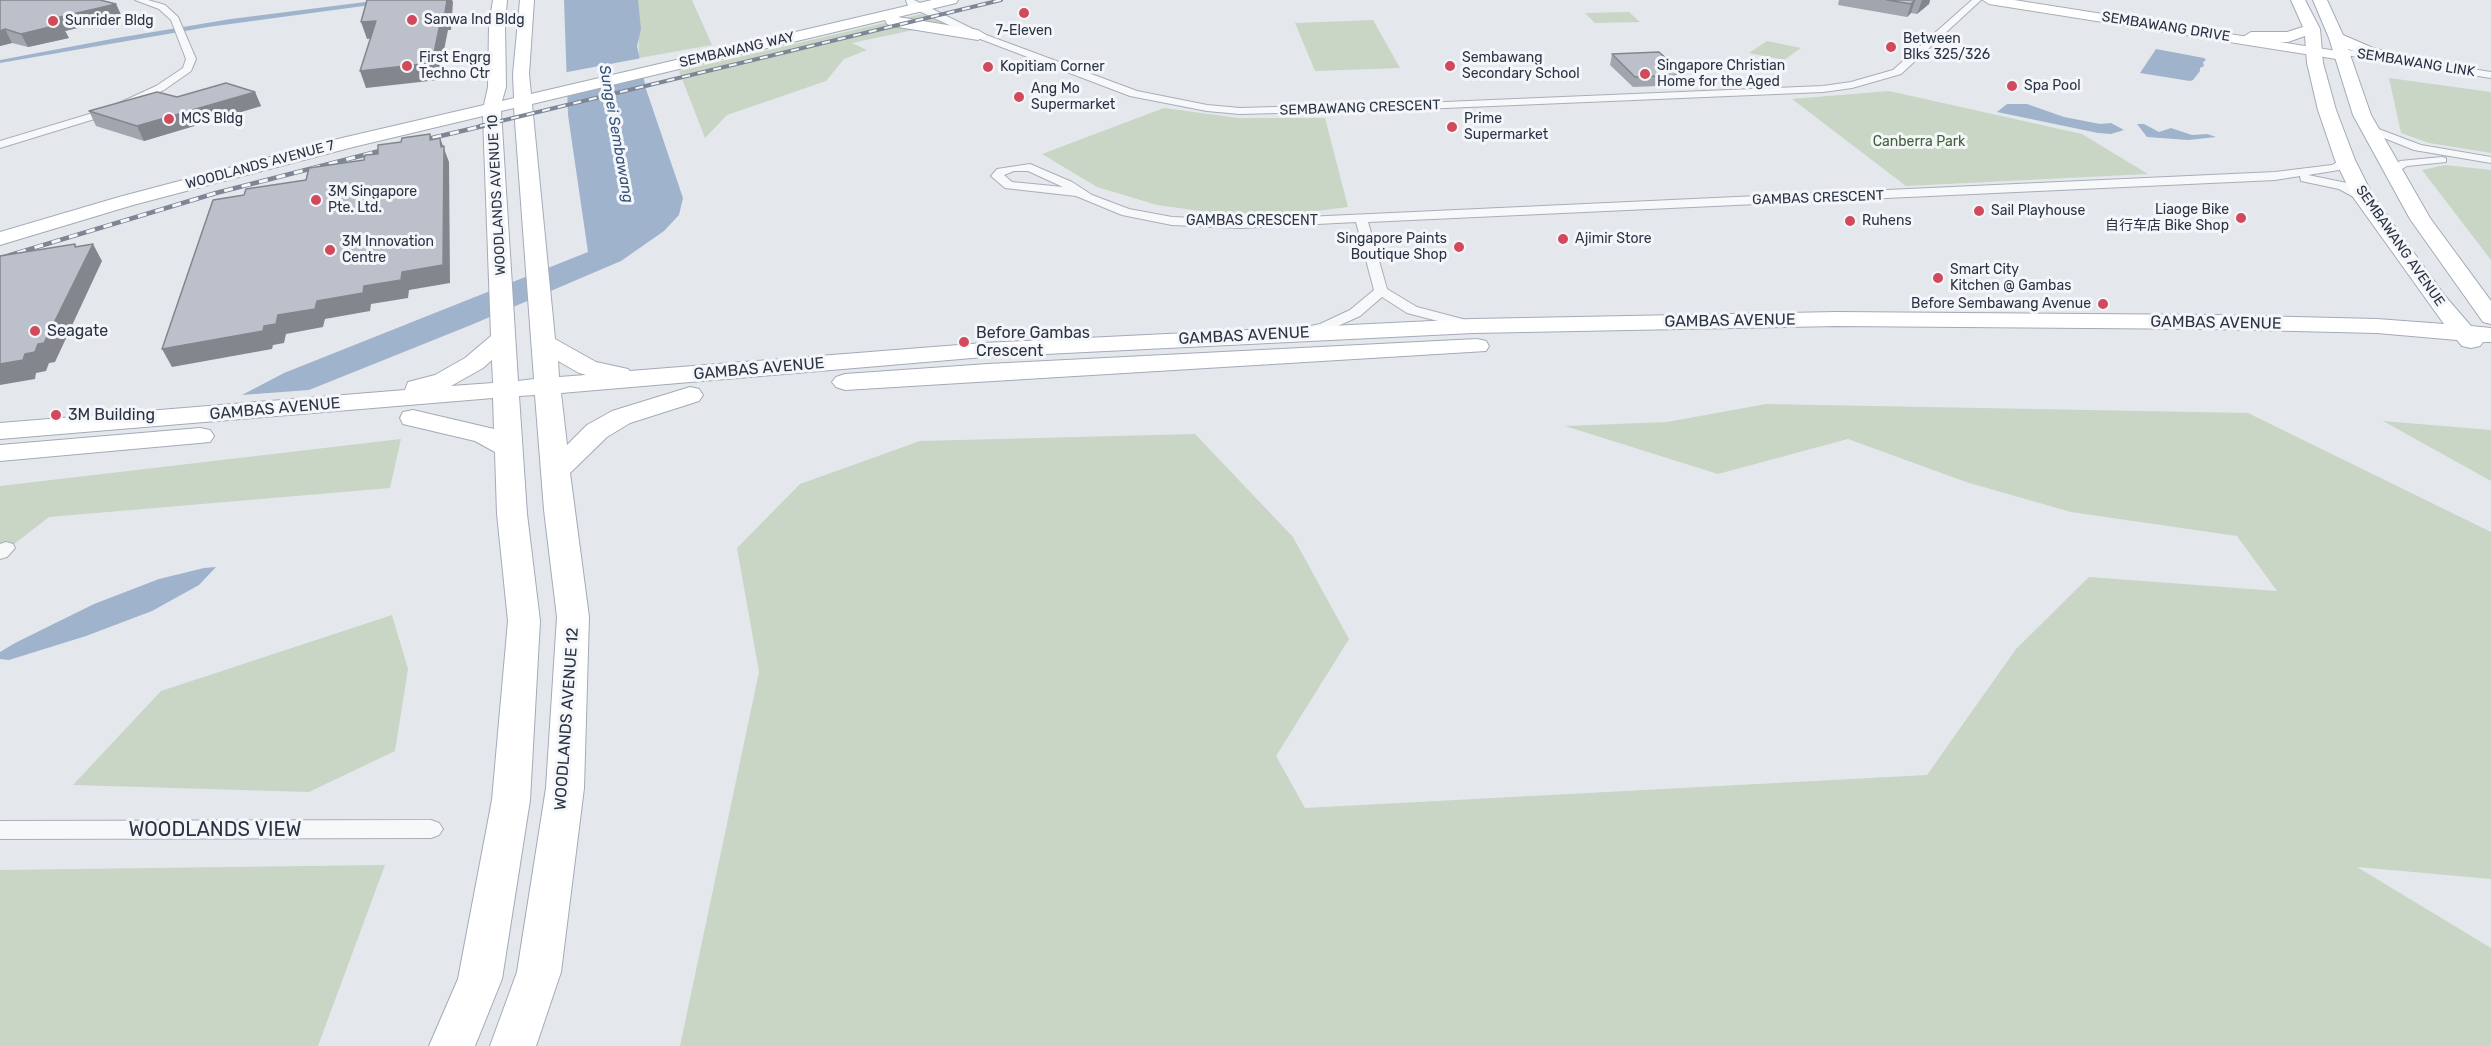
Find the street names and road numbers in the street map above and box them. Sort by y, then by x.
street label: SEMBAWANG DRIVE [2101,9,2231,45]
street label: SEMBAWANG WAY [678,29,796,71]
street label: SEMBAWANG LINK [2356,45,2476,81]
street label: SEMBAWANG CRESCENT [1279,97,1441,119]
street label: WOODLANDS AVENUE 10 [484,114,510,276]
street label: WOODLANDS AVENUE 7 [184,137,336,193]
street label: SEMBAWANG AVENUE [2352,182,2448,310]
street label: GAMBAS CRESCENT [1752,187,1884,209]
street label: GAMBAS CRESCENT [1186,213,1318,229]
street label: GAMBAS AVENUE [1664,310,1796,332]
street label: GAMBAS AVENUE [2150,312,2282,334]
street label: GAMBAS AVENUE [1178,323,1310,349]
street label: GAMBAS AVENUE [693,354,825,384]
street label: GAMBAS AVENUE [209,394,341,424]
street label: WOODLANDS AVENUE 12 [551,627,583,811]
street label: WOODLANDS VIEW [128,818,302,842]

